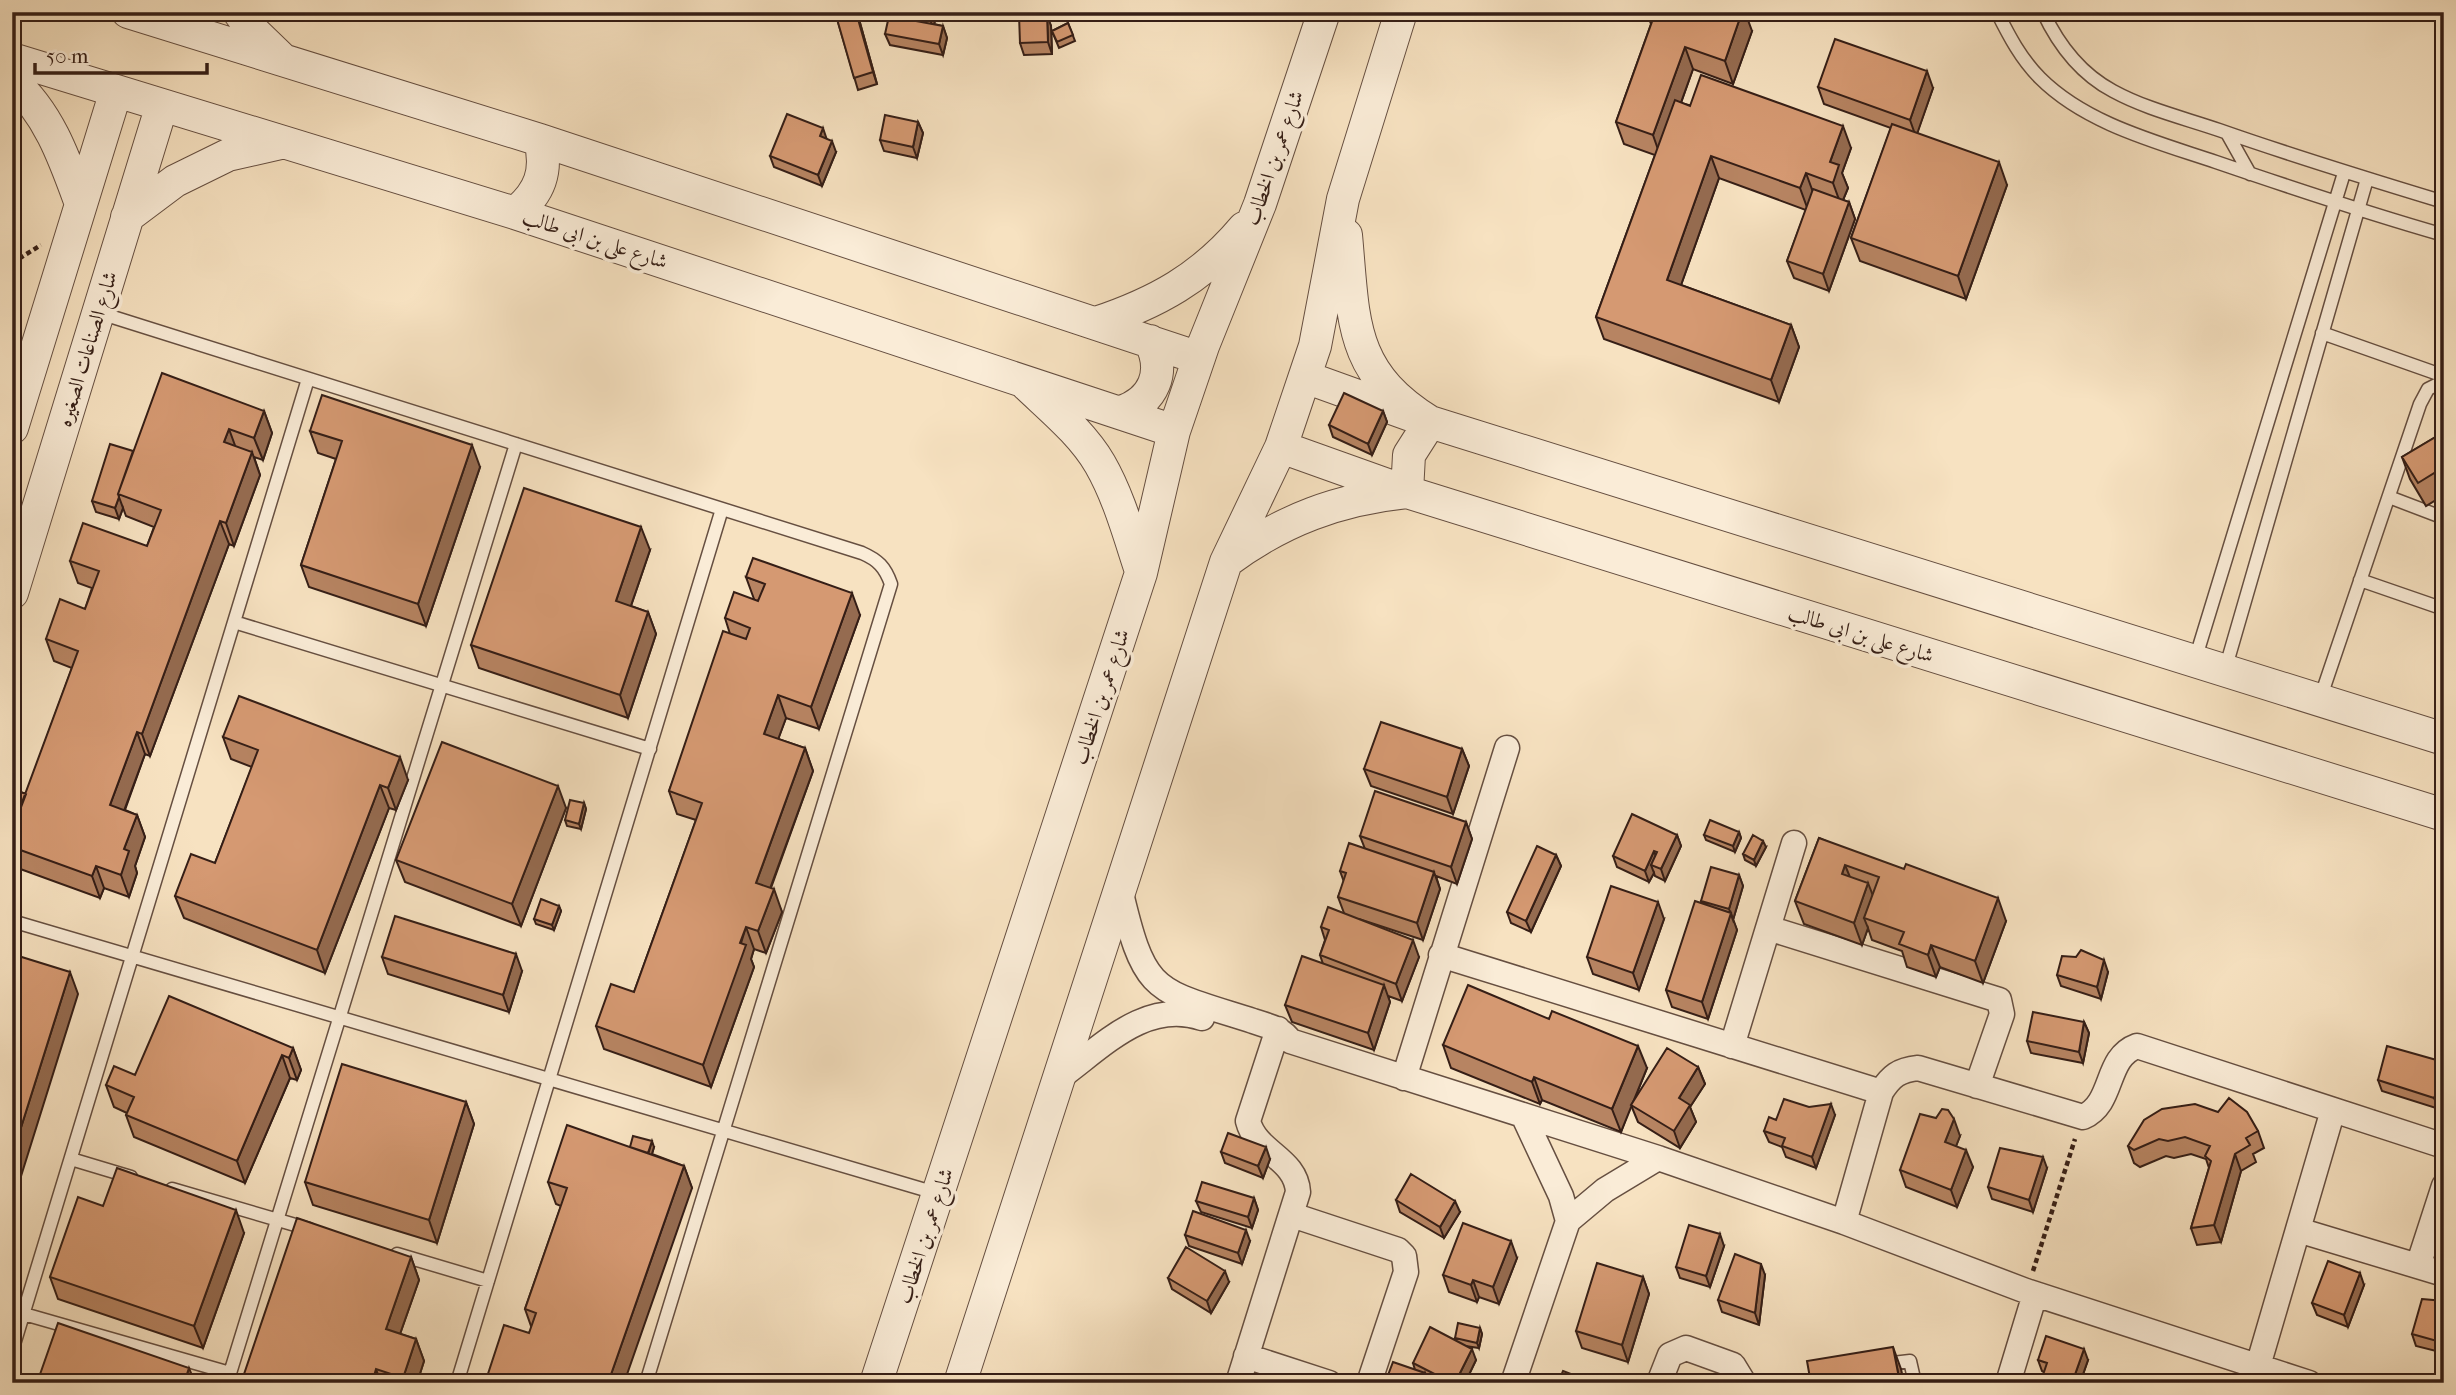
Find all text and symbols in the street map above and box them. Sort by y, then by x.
scale bar [35,32,206,76]
text: 50 m [46,44,89,68]
street label: شارع عمر بن الخطاب [1240,87,1314,231]
street label: شارع على بن ابى طالب [518,204,671,279]
street label: شارع الصناعات الصغيره [52,268,128,432]
street label: شارع على بن ابى طالب [1783,600,1937,673]
street label: شارع عمر بن الخطاب [1068,626,1140,770]
street label: شارع عمر بن الخطاب [892,1165,964,1309]

